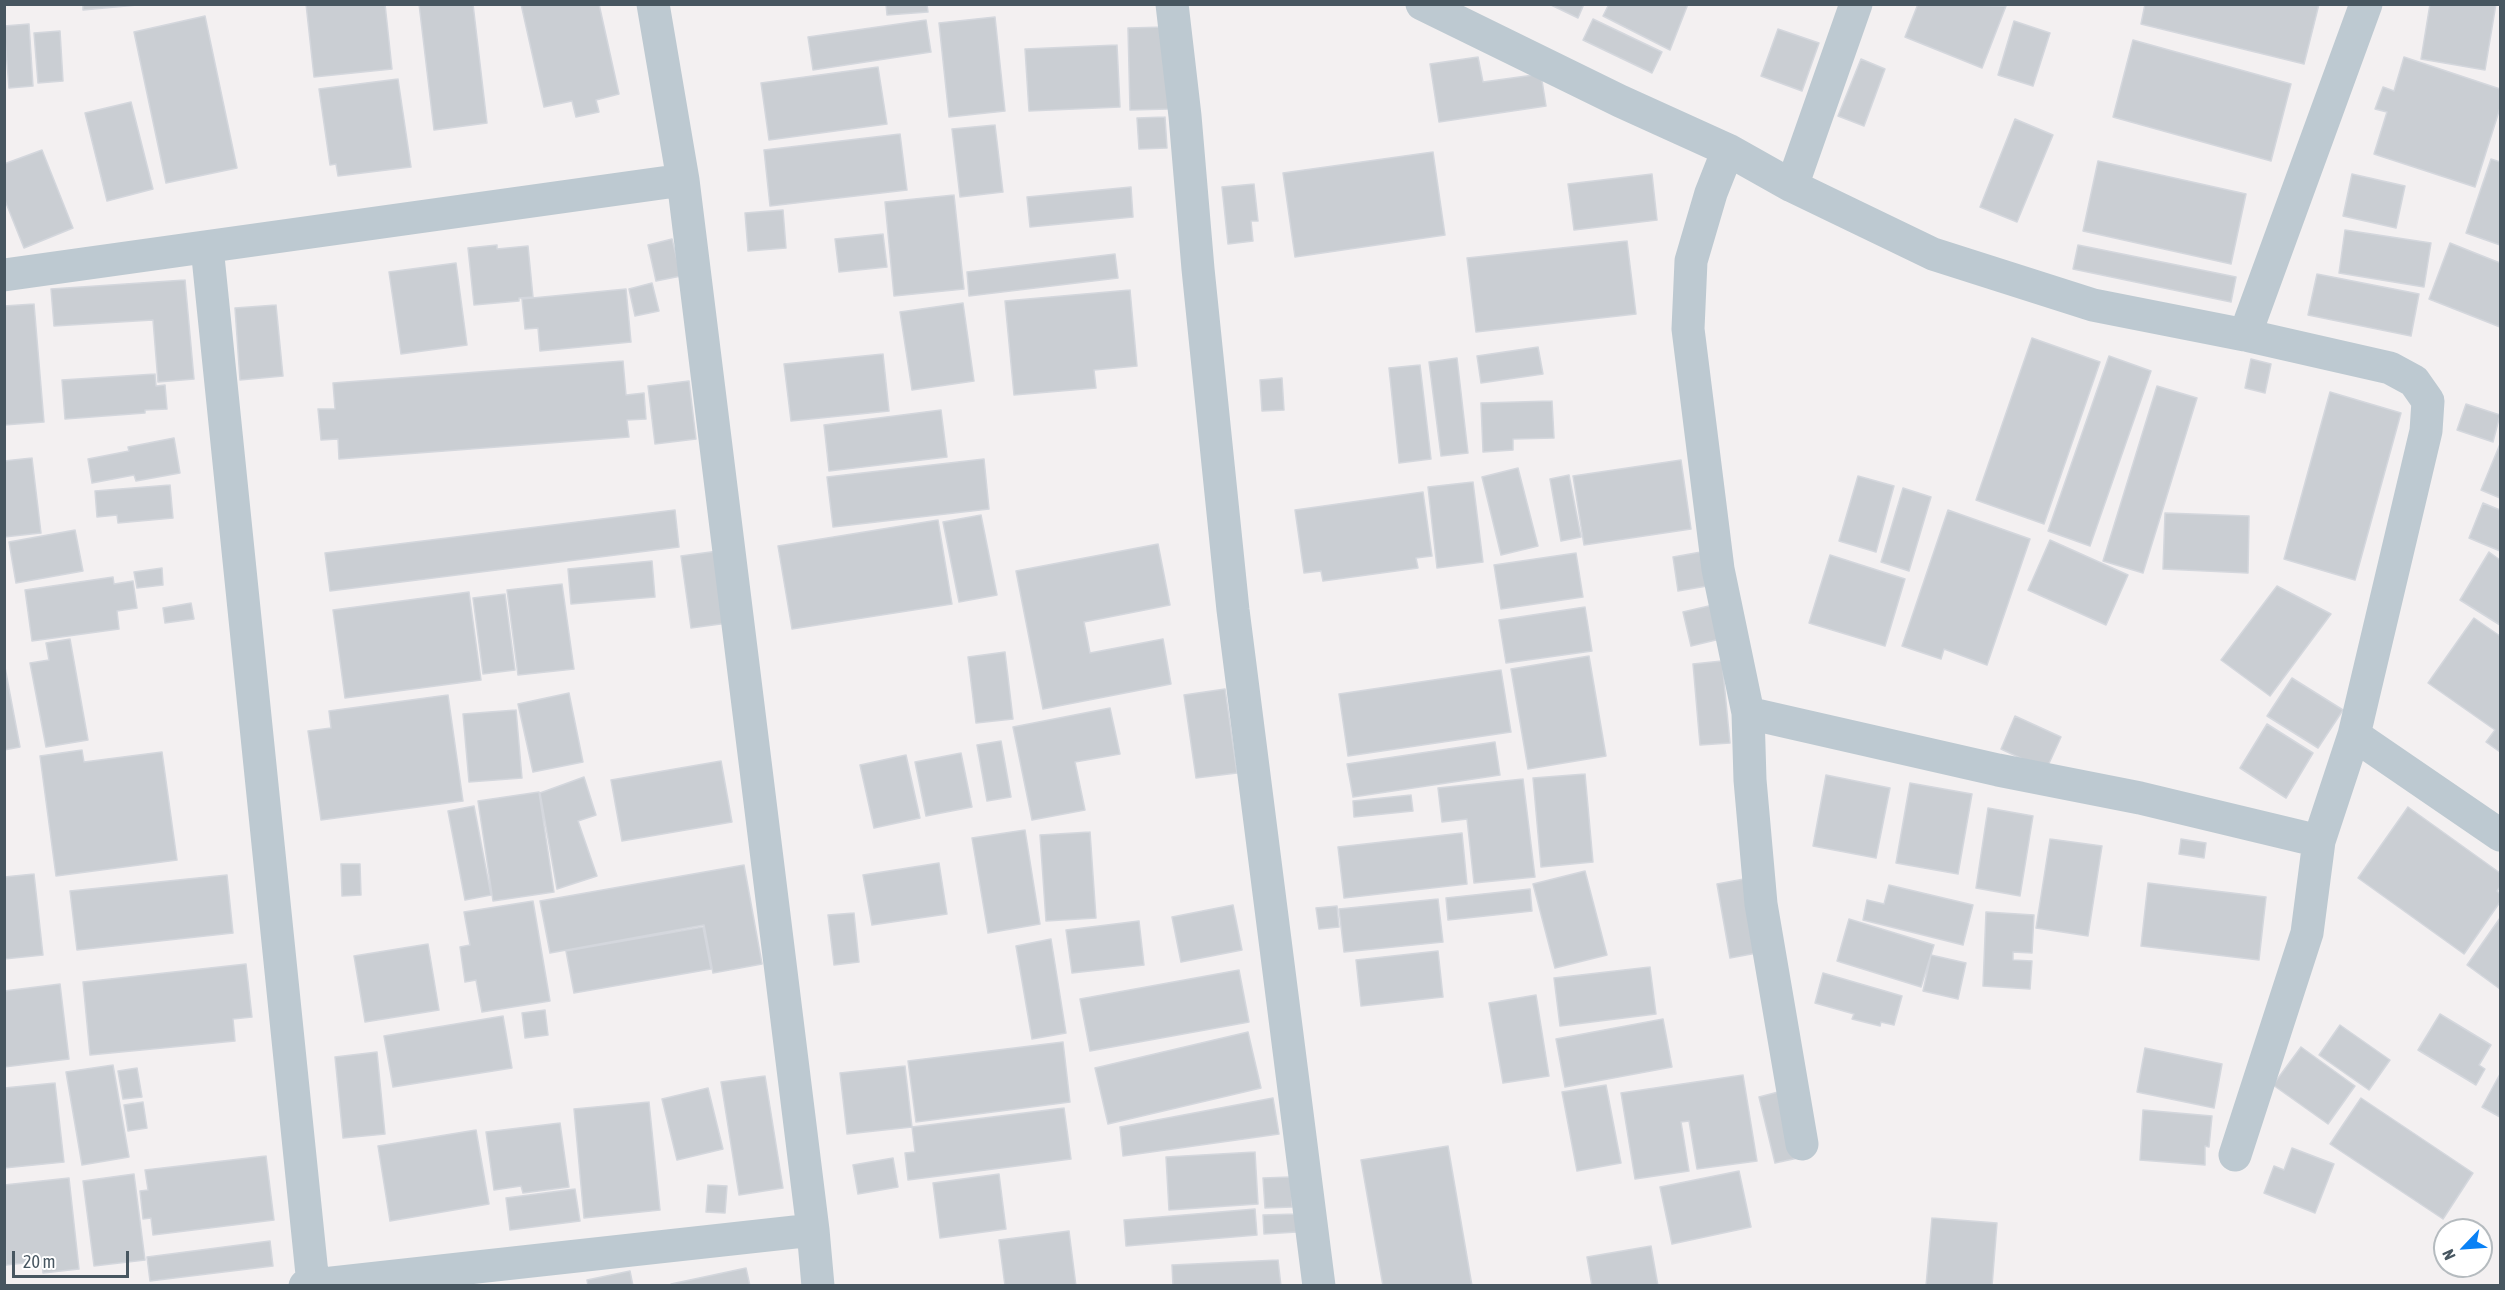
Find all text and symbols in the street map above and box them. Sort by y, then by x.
north arrow [2433,1218,2493,1278]
scale bar [15,1239,132,1277]
text: N [2438,1247,2459,1263]
text: 20 m [23,1251,55,1272]

